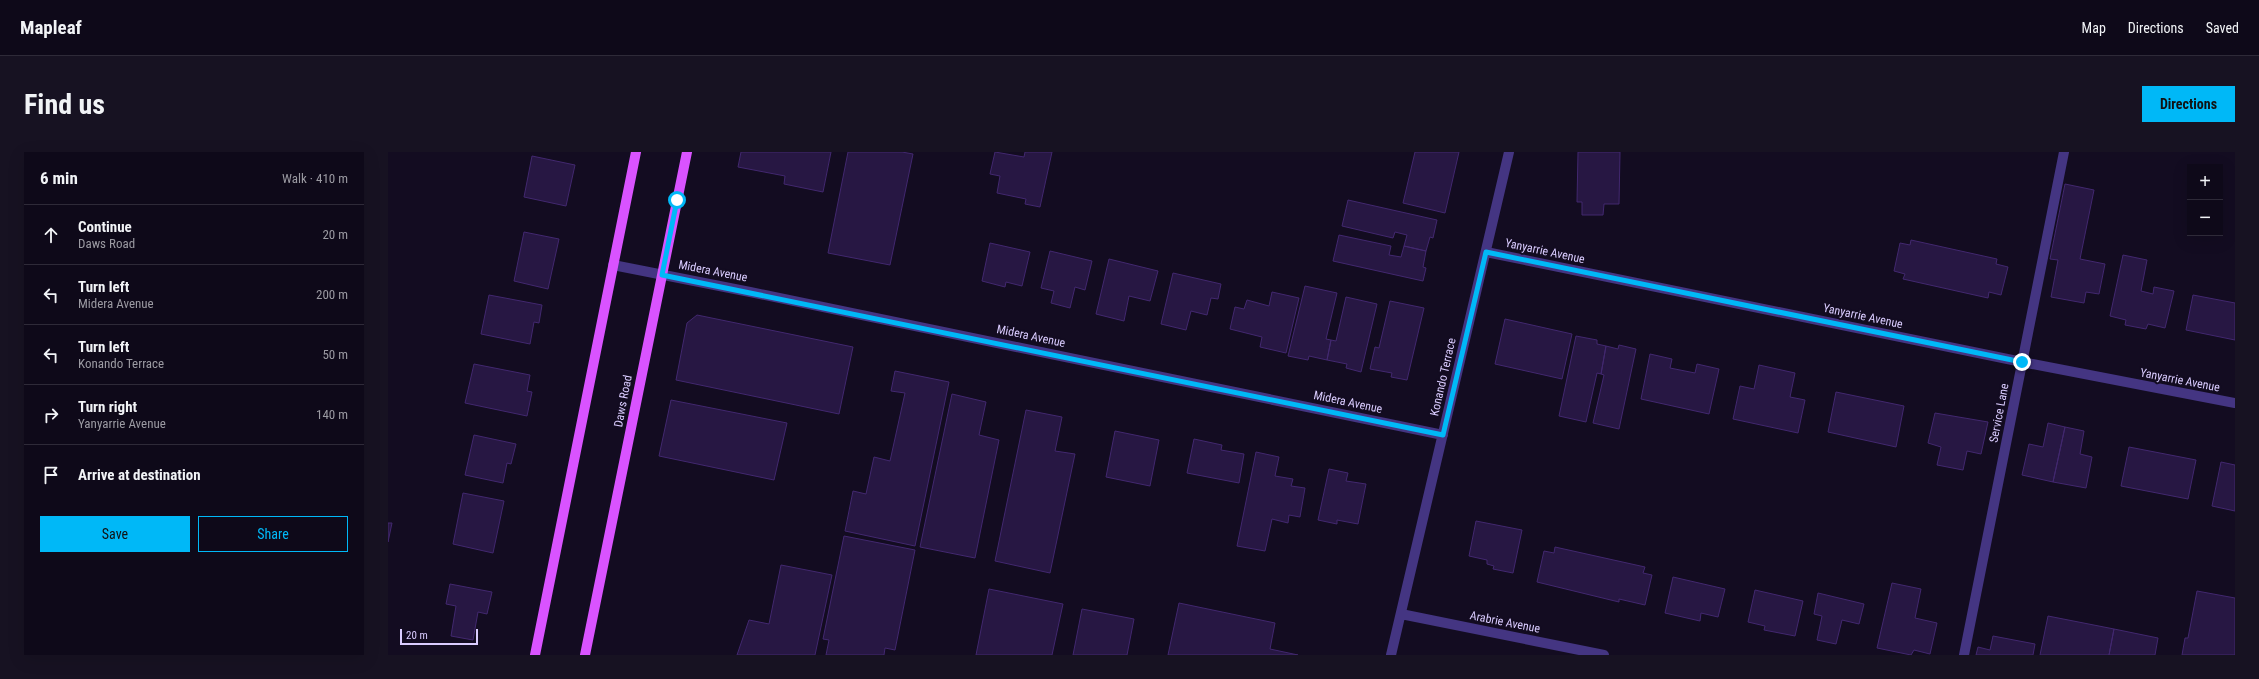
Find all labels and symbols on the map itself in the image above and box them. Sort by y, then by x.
route start [668,191,686,209]
street label: Yanyarrie Avenue [1504,236,1586,266]
street label: Midera Avenue [677,257,749,285]
street label: Yanyarrie Avenue [1822,301,1904,331]
street label: Midera Avenue [995,322,1067,350]
street label: Konando Terrace [1427,336,1459,417]
route end [2013,353,2031,371]
street label: Yanyarrie Avenue [2139,365,2221,395]
street label: Daws Road [611,374,635,428]
street label: Service Lane [1986,382,2012,444]
street label: Midera Avenue [1312,388,1384,416]
street label: Arabrie Avenue [1469,608,1542,636]
scale bar [400,627,478,646]

